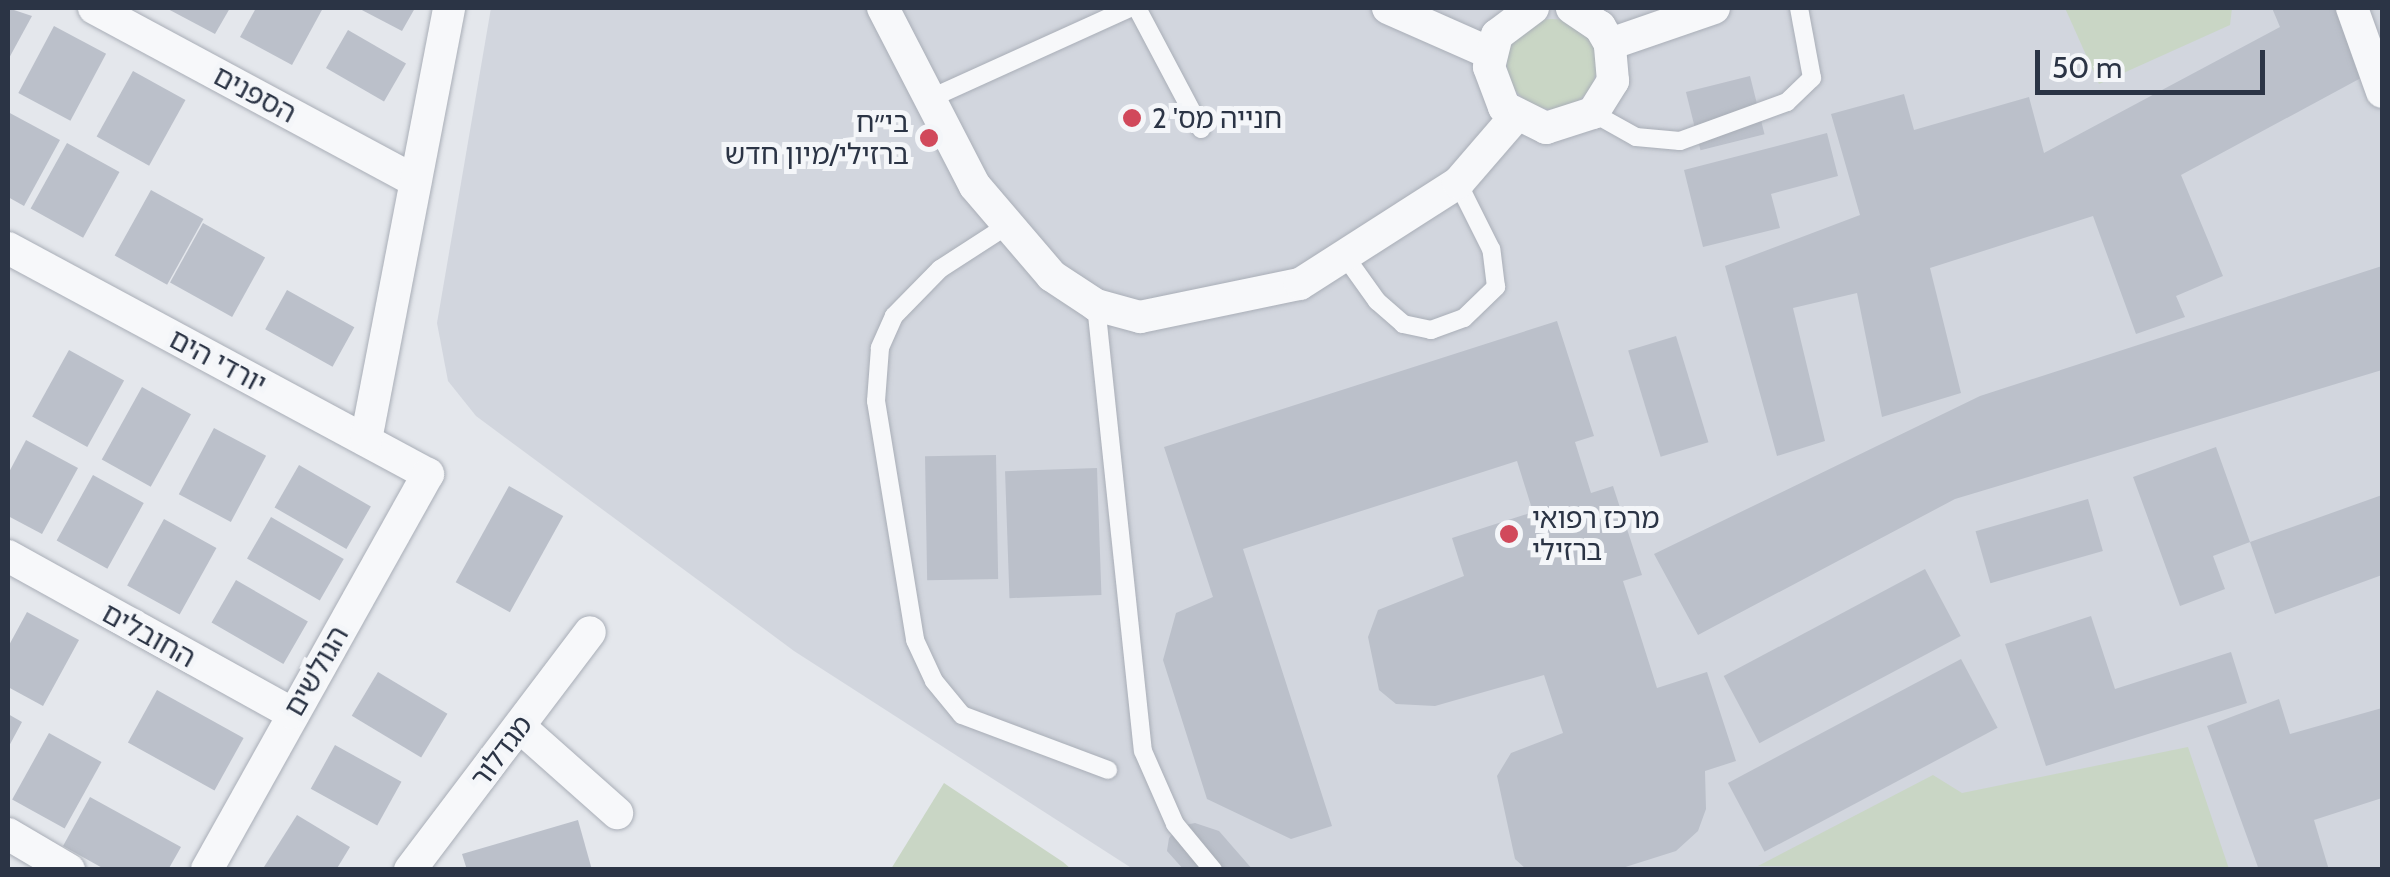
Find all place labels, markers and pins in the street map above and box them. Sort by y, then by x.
place label: חנייה מס' 2 [1152,101,1282,135]
place label: בי״ח ברזילי/מיון חדש [725,105,909,171]
marker: חנייה מס' 2 [1121,107,1143,129]
marker: בי״ח ברזילי/מיון חדש [918,127,940,149]
place label: מרכז רפואי ברזילי [1532,501,1660,567]
marker: מרכז רפואי ברזילי [1496,521,1522,547]

